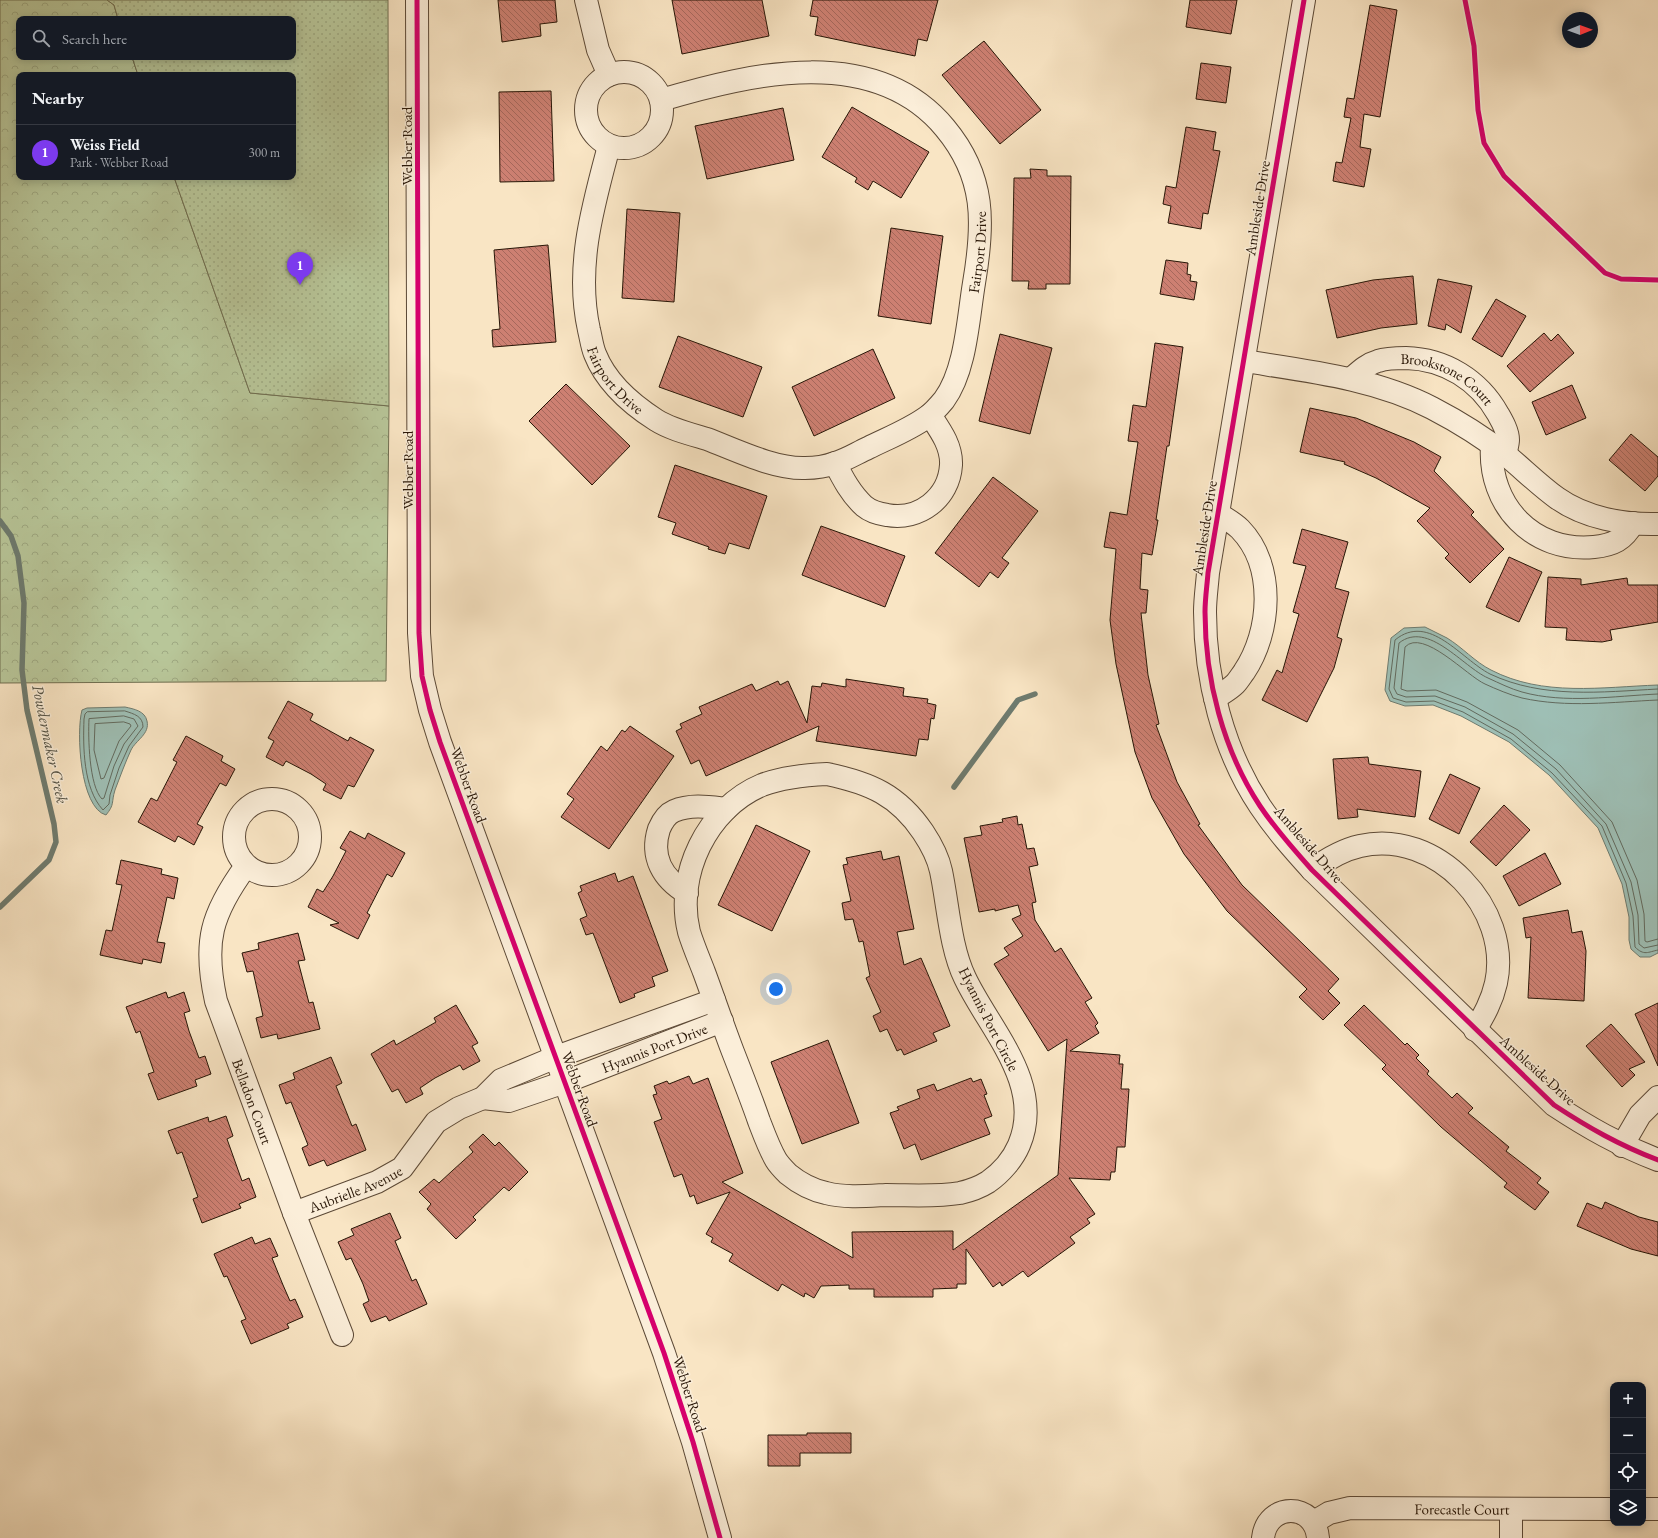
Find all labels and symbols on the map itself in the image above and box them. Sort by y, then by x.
north arrow [1562,12,1598,48]
street label: Webber Road [397,106,416,185]
street label: Ambleside Drive [1240,159,1274,258]
street label: Fairport Drive [963,211,990,294]
pin: 1 [287,252,313,285]
street label: Fairport Drive [583,344,648,418]
street label: Brookstone Court [1400,348,1499,409]
street label: Webber Road [398,430,417,509]
street label: Ambleside Drive [1187,479,1221,578]
water label: Powdermaker Creek [27,683,73,806]
street label: Webber Road [447,745,492,826]
street label: Ambleside Drive [1270,801,1348,887]
street label: Hyannis Port Circle [955,964,1024,1074]
your location [766,979,786,999]
street label: Hyannis Port Drive [599,1018,710,1076]
street label: Ambleside Drive [1495,1030,1580,1109]
street label: Webber Road [558,1049,603,1130]
street label: Belladon Court [228,1056,277,1147]
street label: Aubrielle Avenue [305,1160,406,1217]
street label: Webber Road [669,1354,711,1435]
street label: Forecastle Court [1414,1499,1510,1518]

